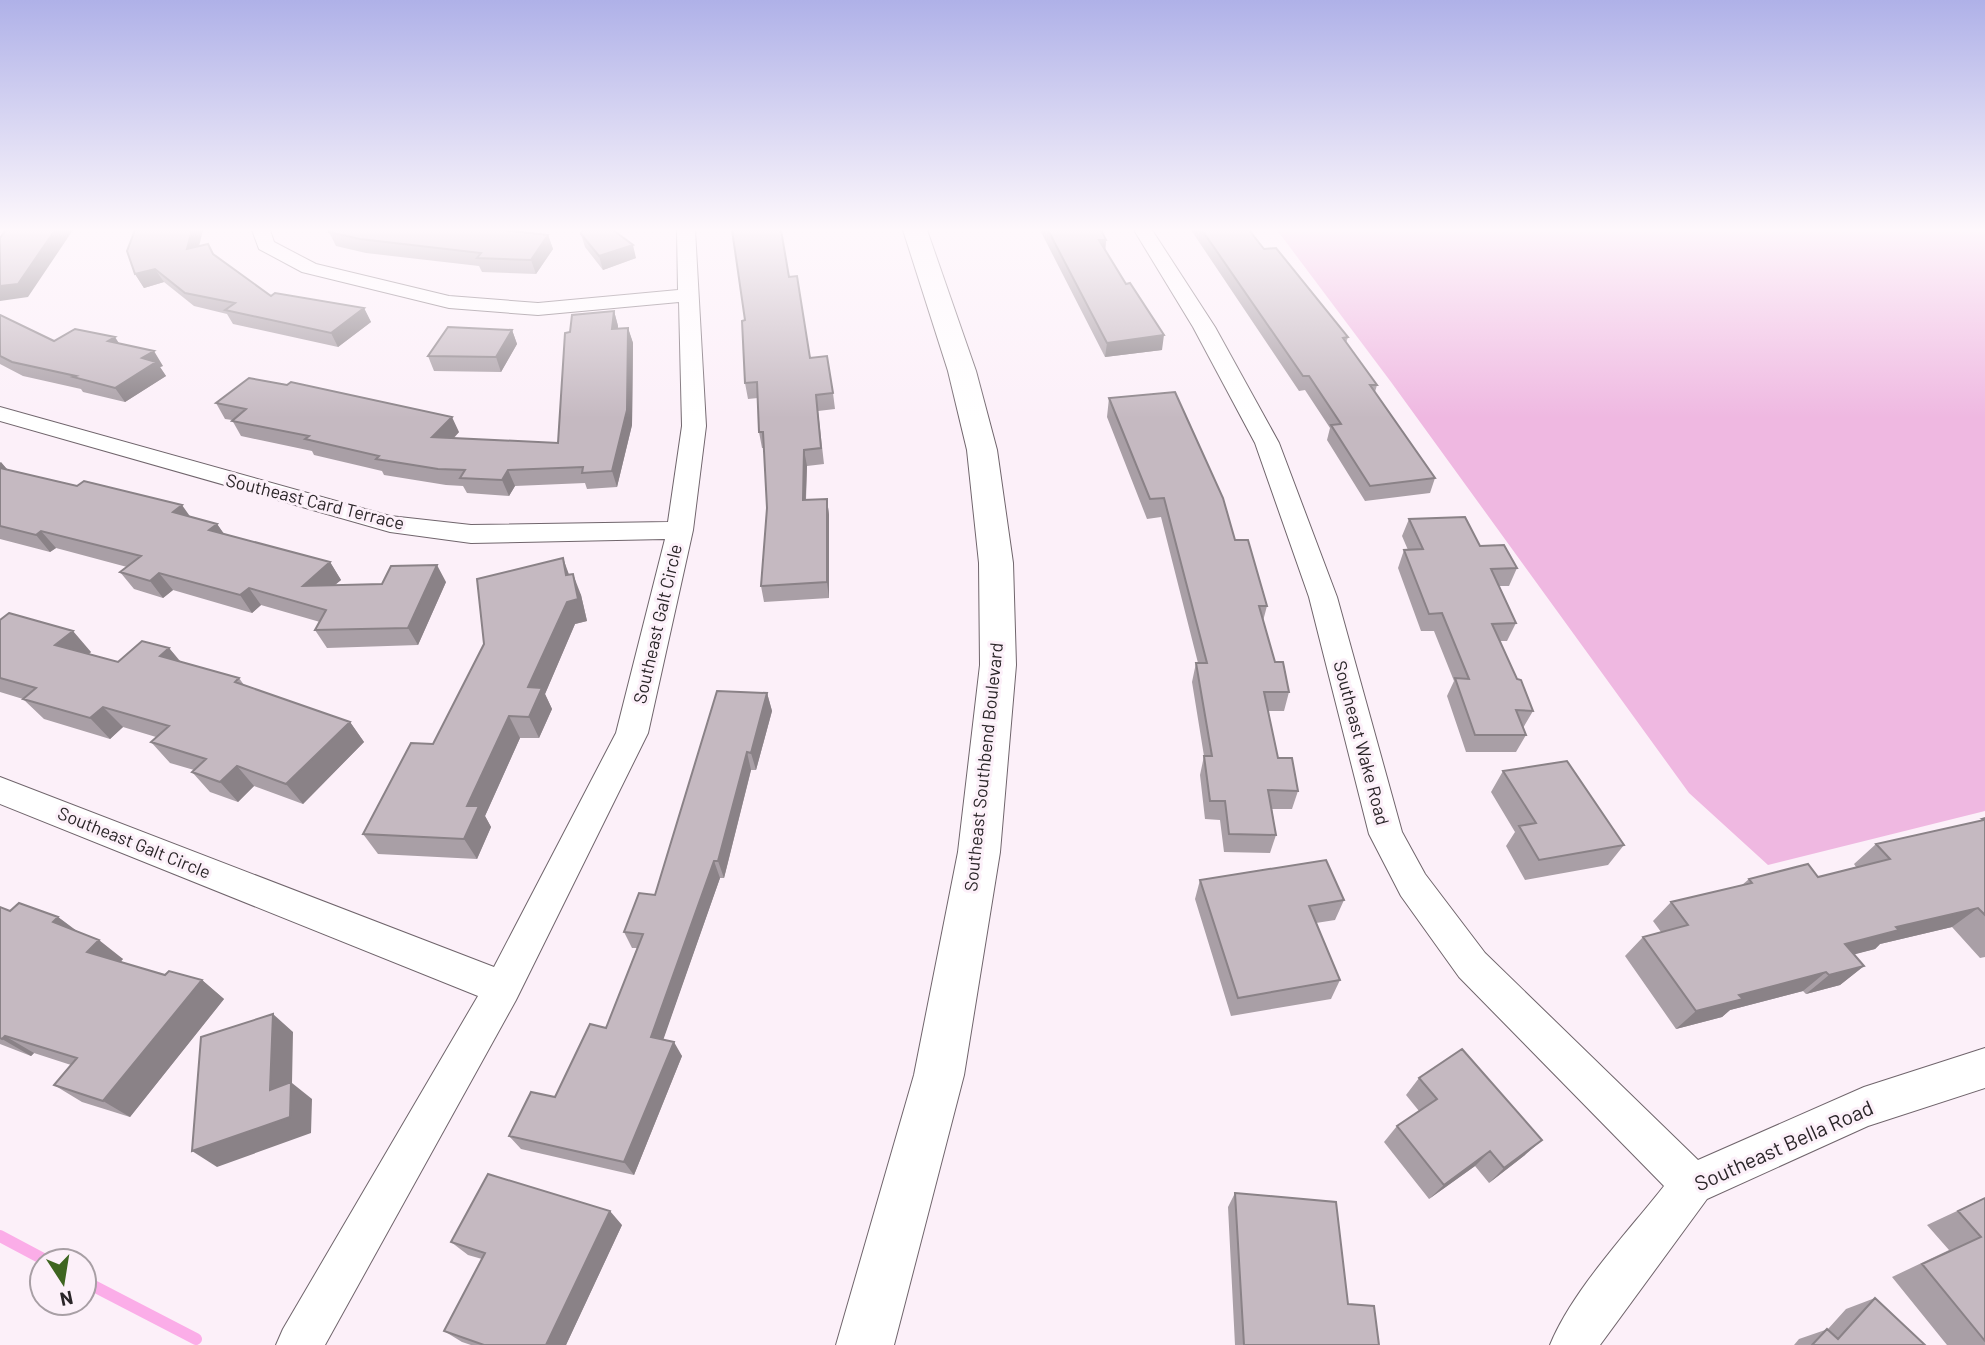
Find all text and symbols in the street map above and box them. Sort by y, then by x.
street label: Southeast Card Terrace [224,468,407,534]
street label: Southeast Galt Circle [628,542,686,706]
street label: Southeast Southbend Boulevard [959,641,1007,892]
street label: Southeast Wake Road [1329,658,1395,827]
street label: Southeast Galt Circle [55,801,214,883]
street label: Southeast Bella Road [1690,1094,1877,1195]
north arrow [28,1247,98,1317]
text: N [58,1287,75,1312]

